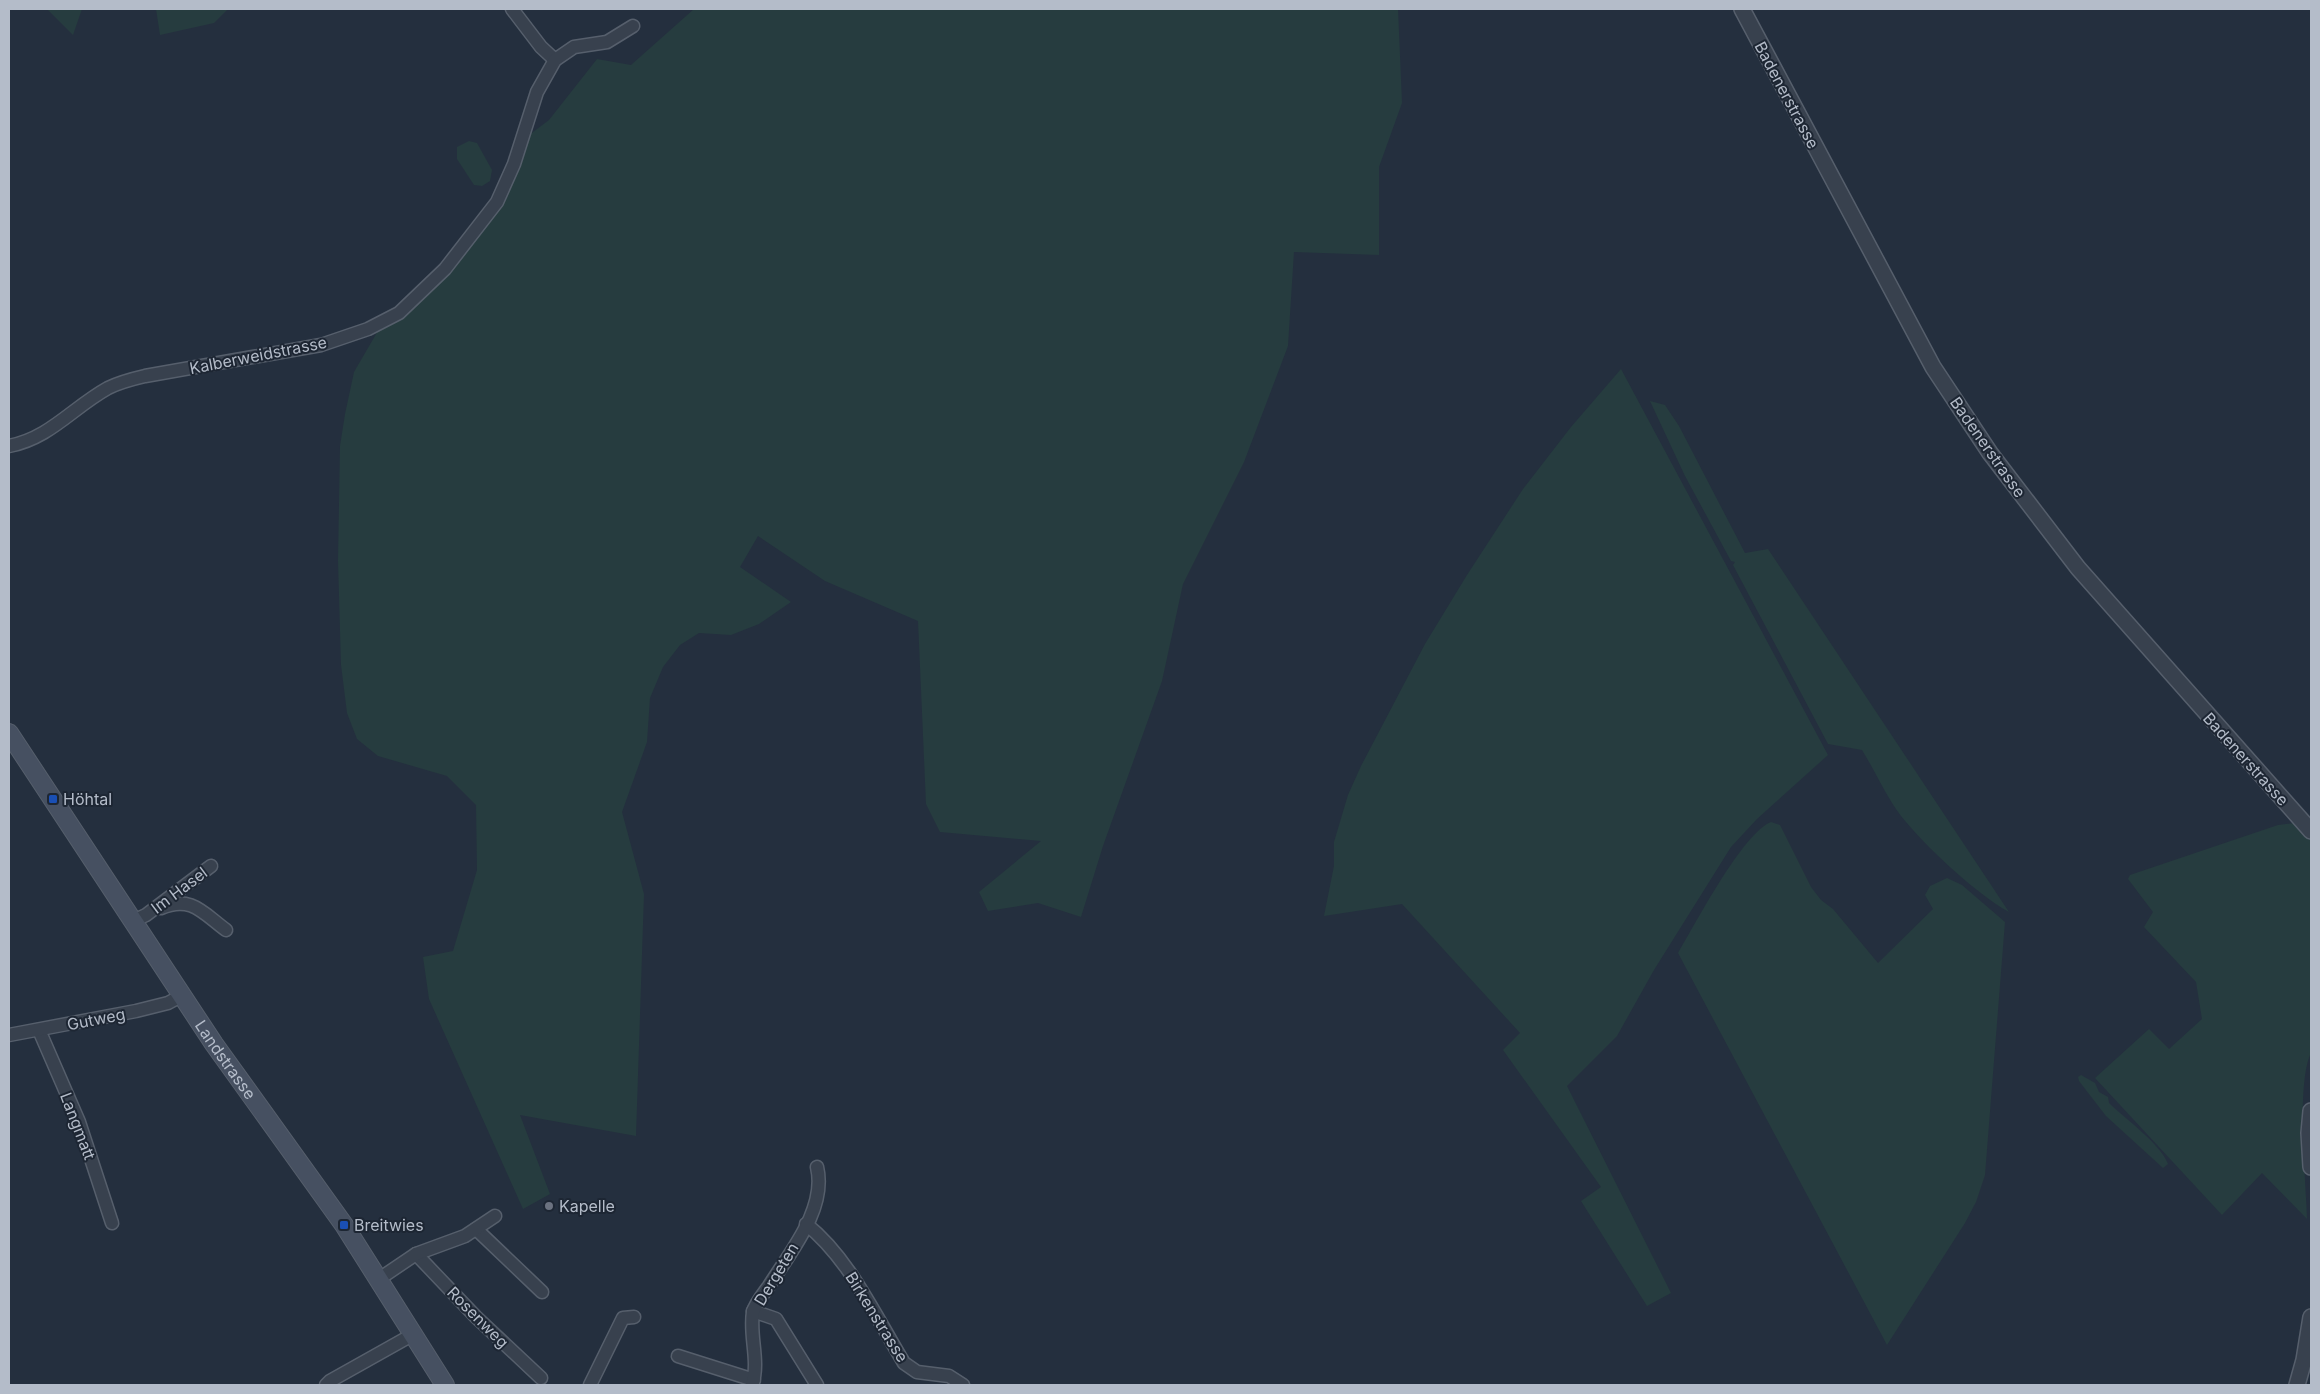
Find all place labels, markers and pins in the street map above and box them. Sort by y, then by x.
place label: Höhtal [63,789,112,809]
marker: Höhtal [47,793,59,805]
place label: Kapelle [559,1196,615,1216]
marker: Kapelle [543,1200,555,1212]
place label: Breitwies [354,1215,424,1235]
marker: Breitwies [338,1219,350,1231]

